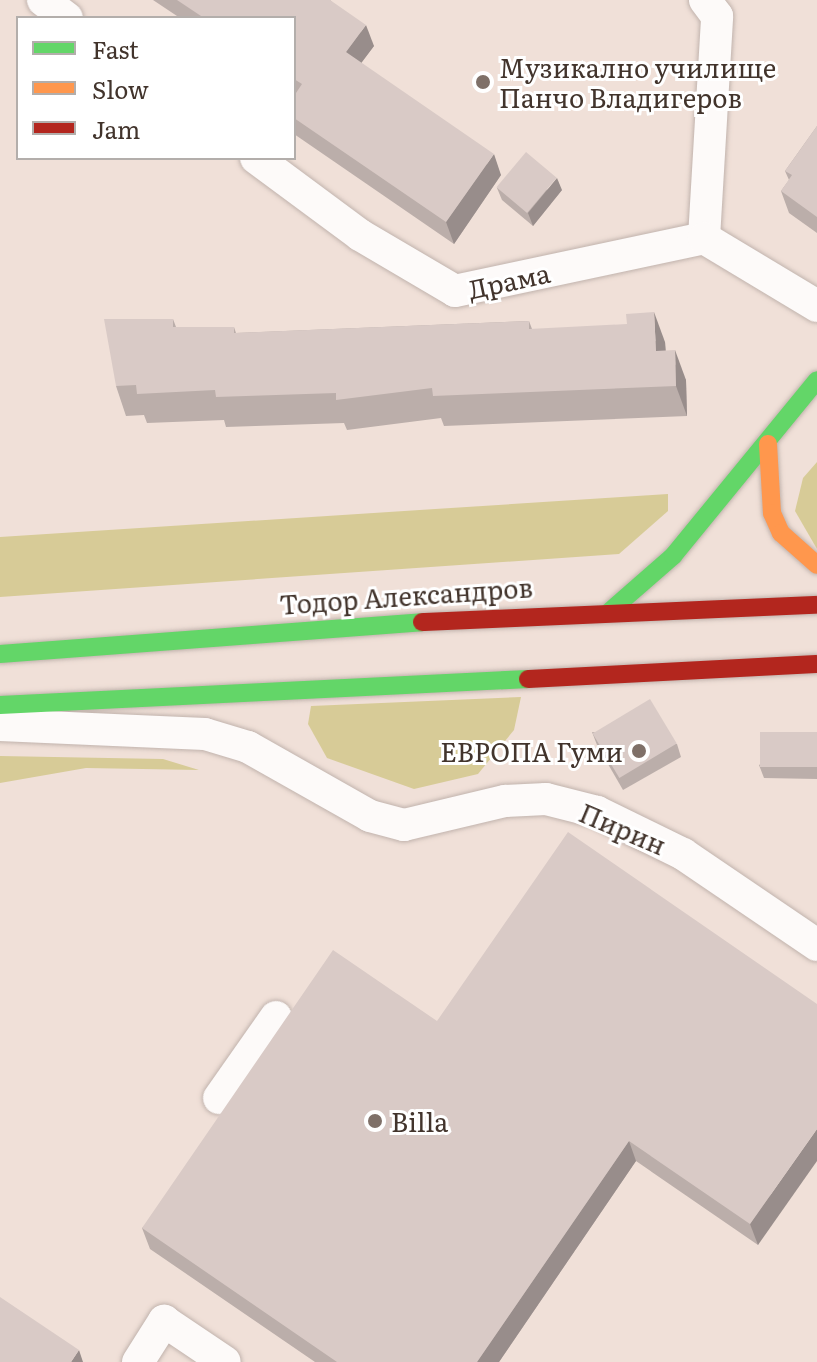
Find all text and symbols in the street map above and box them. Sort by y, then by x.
legend [16,16,296,160]
text: Fast [92,31,139,66]
place label: Музикално училище Панчо Владигеров [499,51,776,112]
text: Slow [92,71,149,106]
marker: Музикално училище Панчо Владигеров [474,73,492,91]
text: Jam [92,111,140,146]
street label: Драма [465,256,553,304]
street label: Тодор Александров [278,571,534,619]
place label: ЕВРОПА Гуми [440,735,623,767]
marker: ЕВРОПА Гуми [630,742,648,760]
street label: Пирин [575,796,671,860]
place label: Billa [391,1105,448,1137]
marker: Billa [366,1112,384,1130]

